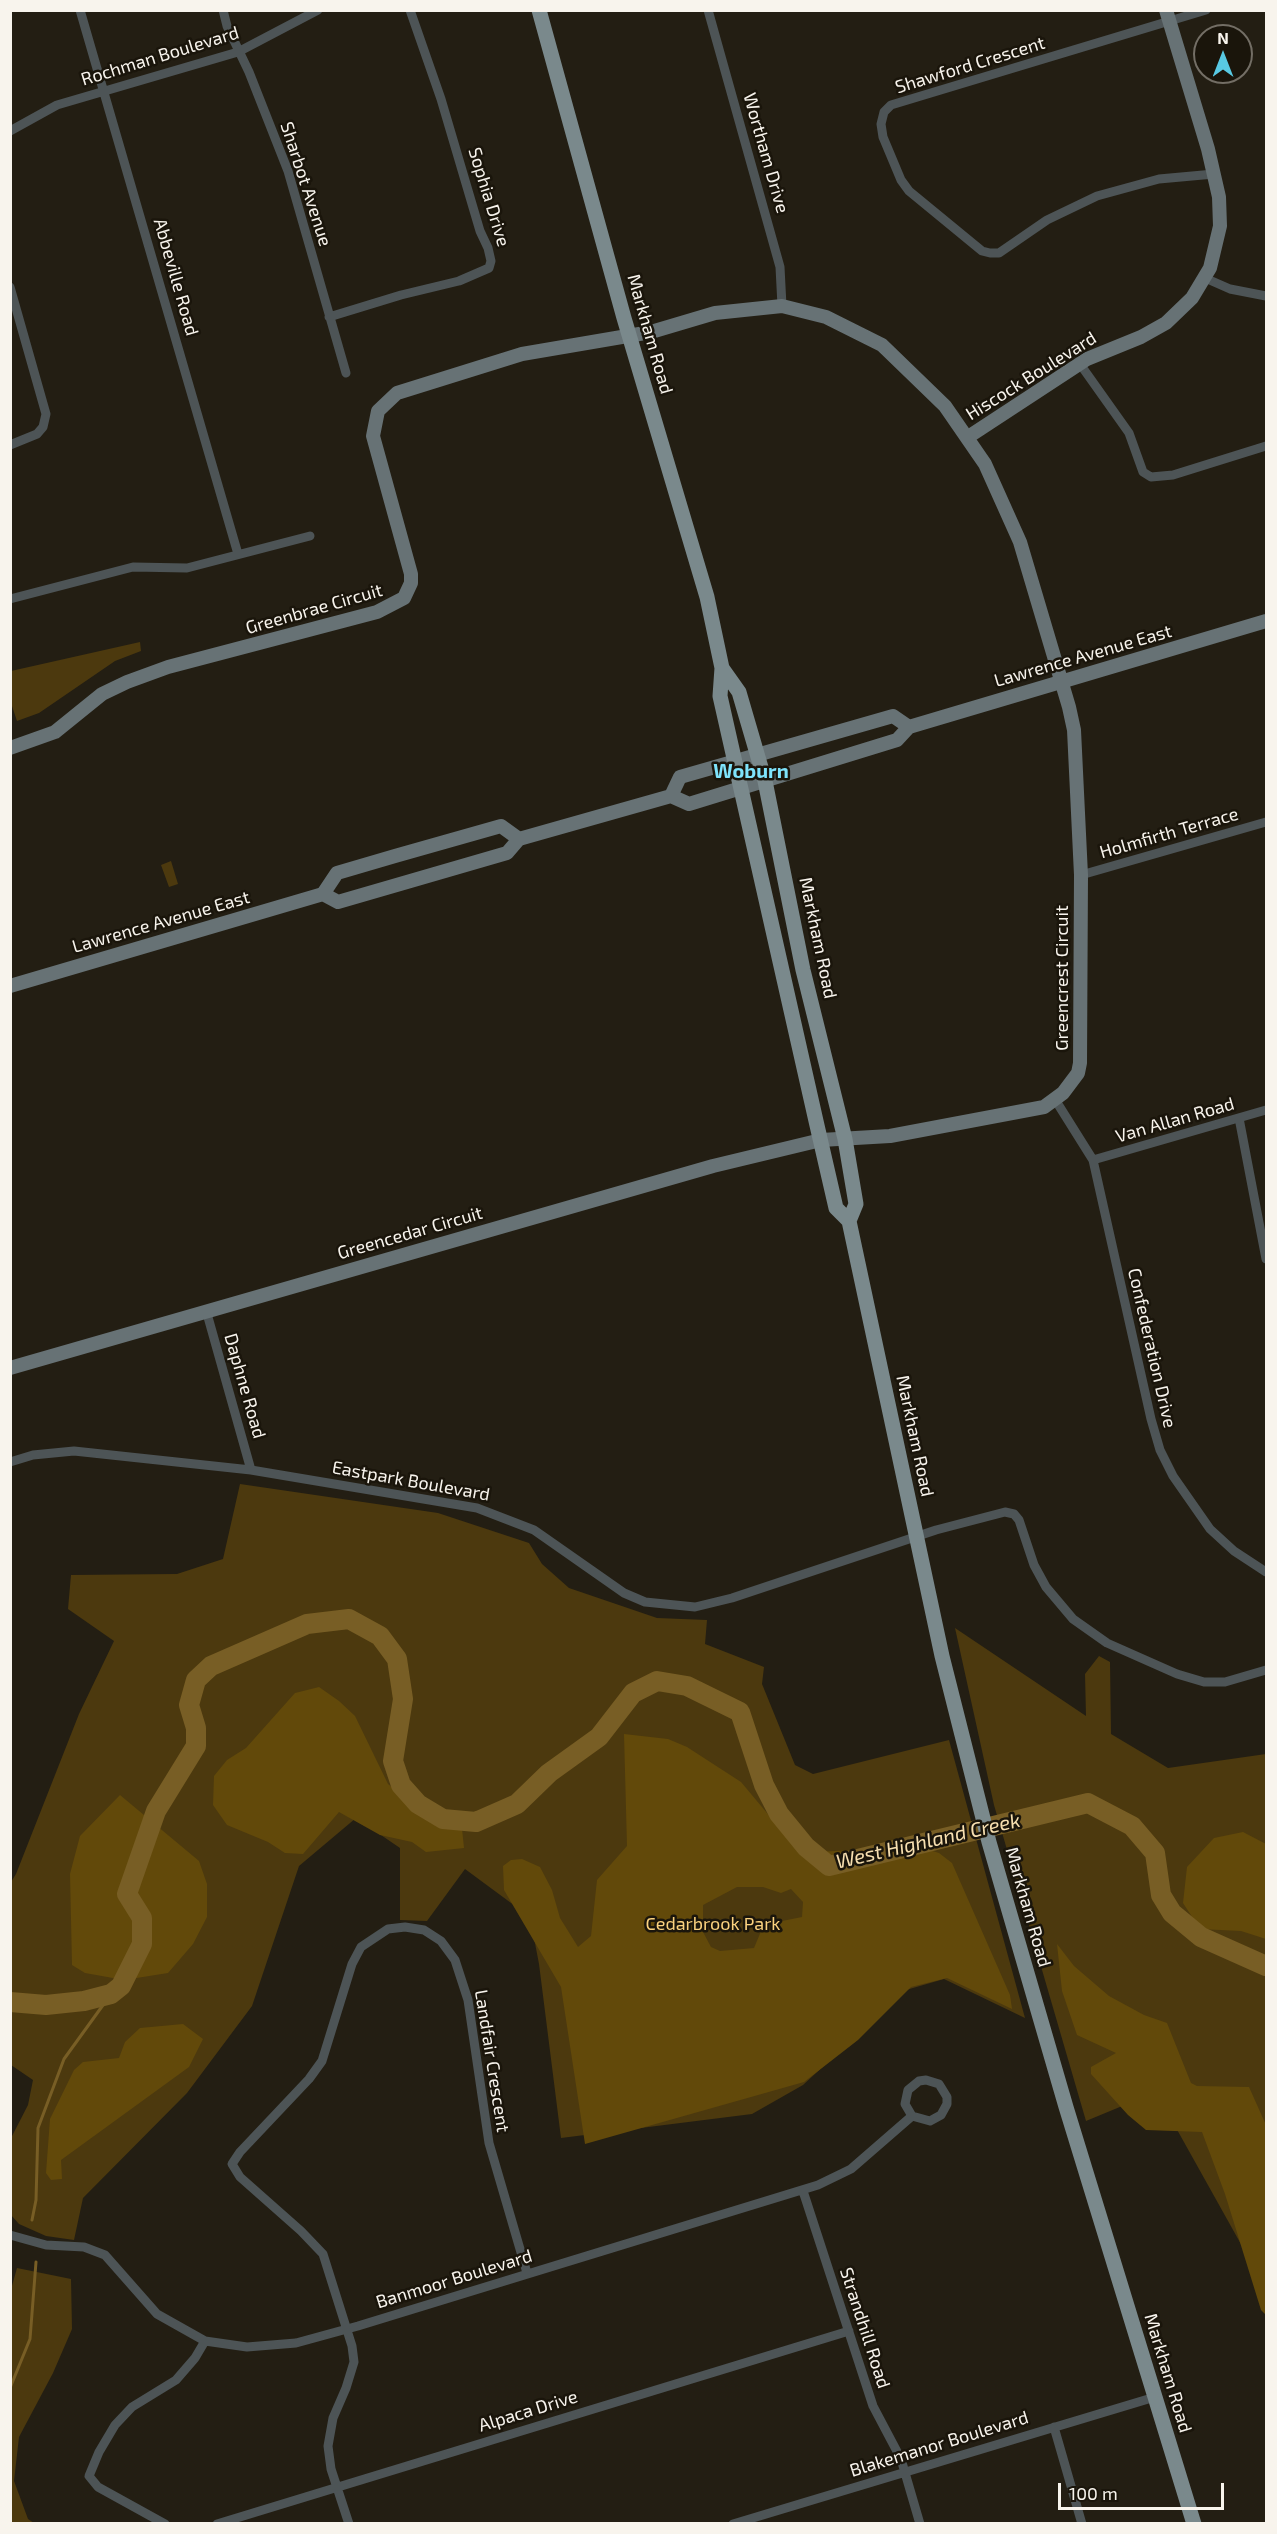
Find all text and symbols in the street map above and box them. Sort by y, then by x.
street label: Rochman Boulevard [78,22,242,90]
north arrow [1193,24,1253,84]
text: N [1217,28,1229,47]
street label: Shawford Crescent [893,32,1047,98]
street label: Wortham Drive [739,90,793,216]
street label: Sharbot Avenue [276,119,336,249]
street label: Sophia Drive [464,145,514,249]
street label: Abbeville Road [149,216,203,338]
street label: Markham Road [623,272,677,396]
street label: Hiscock Boulevard [962,327,1100,425]
street label: Greenbrae Circuit [243,579,385,639]
street label: Lawrence Avenue East [992,620,1174,692]
district label: Woburn [713,759,789,783]
street label: Holmfirth Terrace [1097,803,1241,863]
street label: Markham Road [795,875,841,1001]
street label: Lawrence Avenue East [70,886,252,958]
street label: Greencrest Circuit [1051,905,1073,1051]
street label: Van Allan Road [1113,1093,1237,1147]
street label: Greencedar Circuit [335,1202,485,1264]
street label: Confederation Drive [1123,1266,1181,1430]
street label: Daphne Road [220,1331,270,1441]
street label: Markham Road [892,1373,938,1499]
street label: Eastpark Boulevard [330,1456,492,1506]
water label: West Highland Creek [833,1808,1023,1874]
street label: Markham Road [1001,1845,1055,1969]
park label: Cedarbrook Park [645,1913,781,1935]
street label: Landfair Crescent [470,1988,514,2134]
street label: Banmoor Boulevard [373,2245,535,2313]
street label: Strandhill Road [835,2265,895,2391]
street label: Markham Road [1140,2311,1196,2435]
street label: Alpaca Drive [476,2386,580,2436]
street label: Blakemanor Boulevard [847,2407,1031,2481]
scale bar [1061,2471,1228,2509]
text: 100 m [1069,2482,1118,2504]

